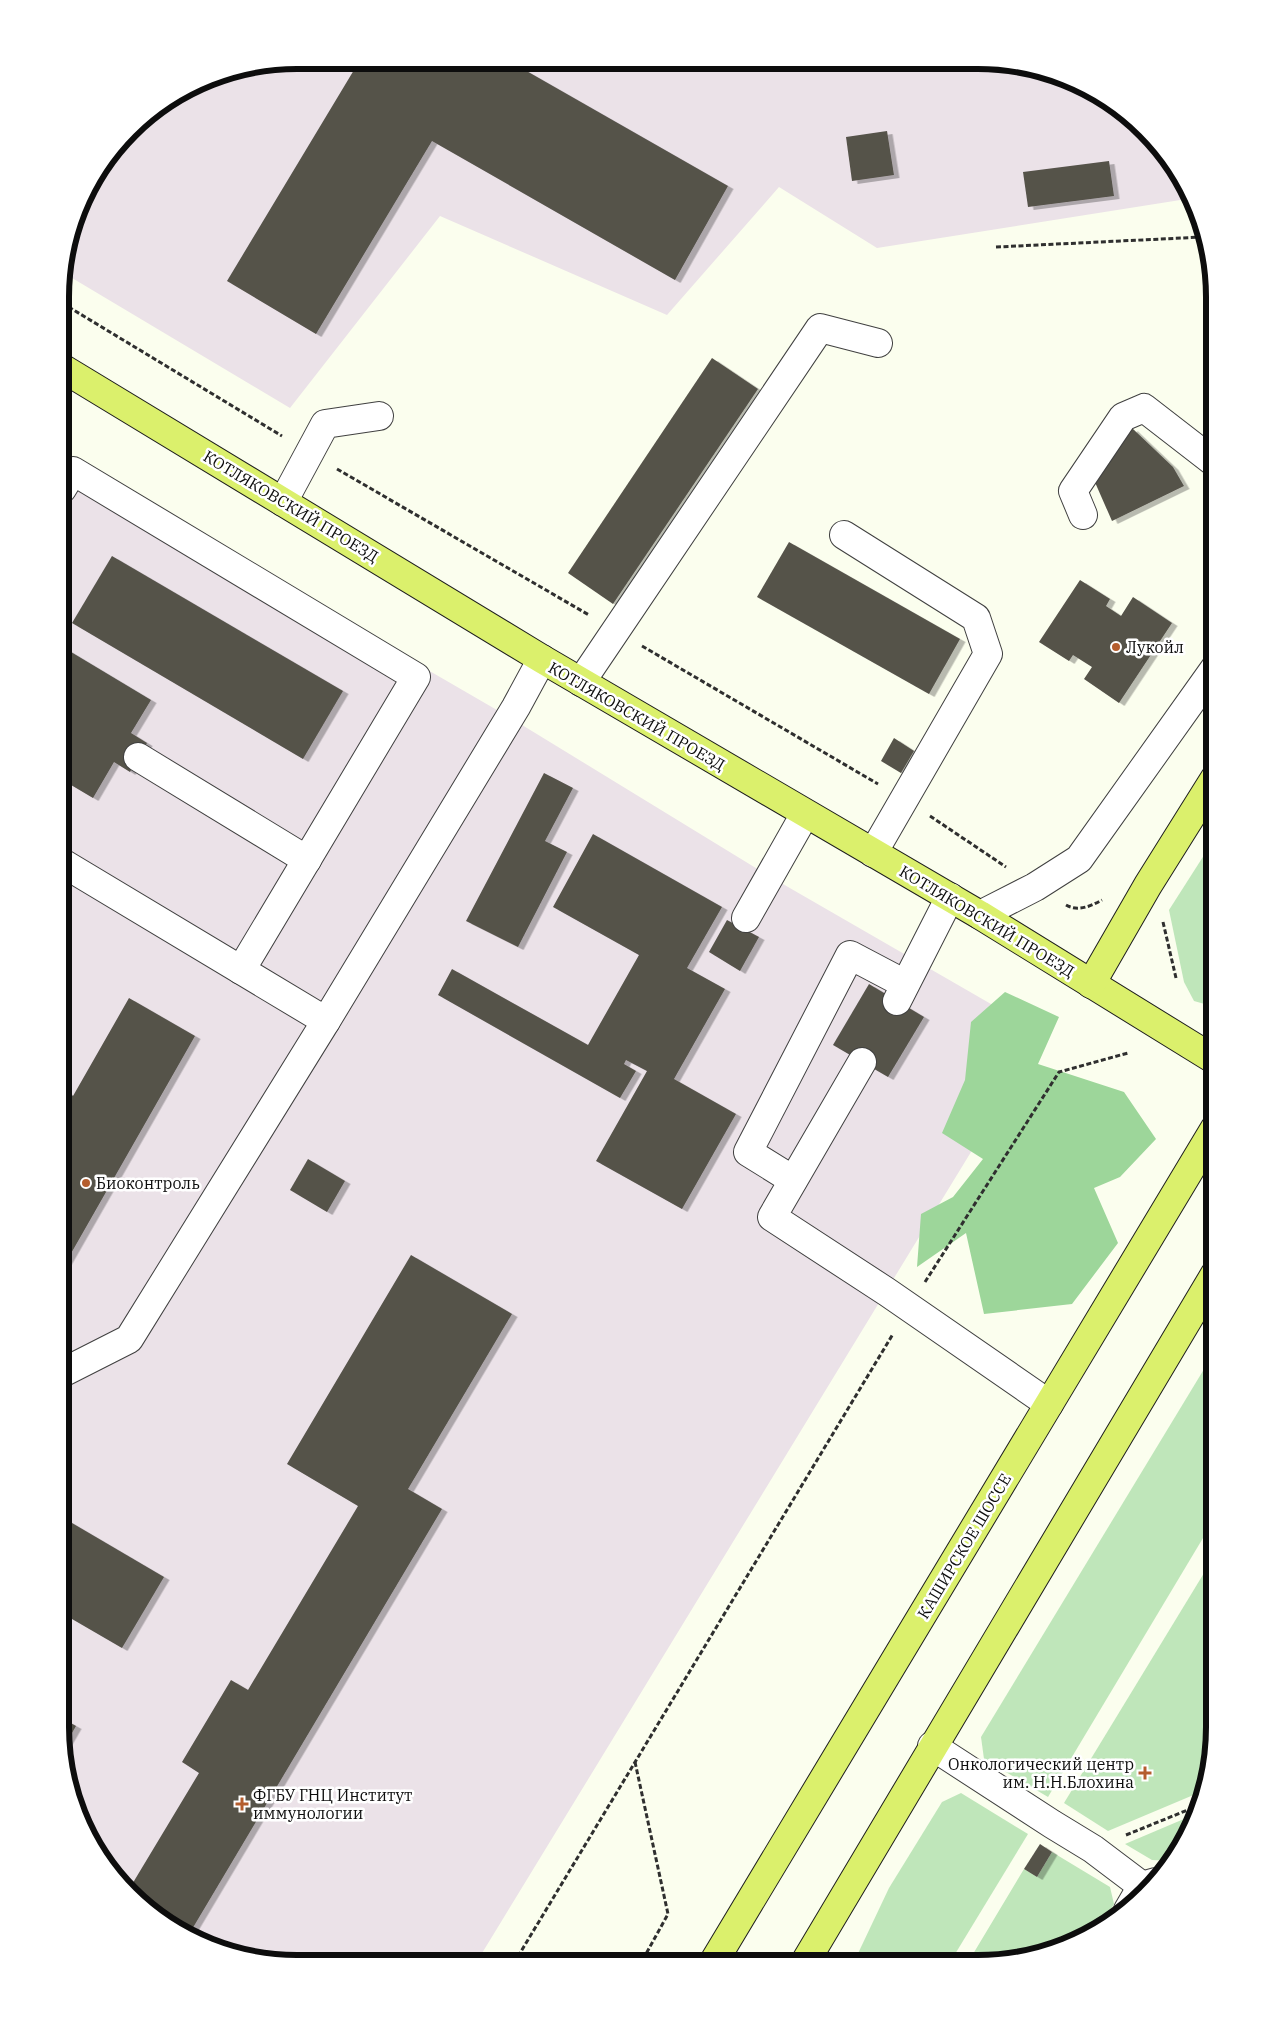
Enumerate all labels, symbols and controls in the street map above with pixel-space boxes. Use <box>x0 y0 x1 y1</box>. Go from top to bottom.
street label: КОТЛЯКОВСКИЙ ПРОЕЗД <box>200 446 382 566</box>
place label: Лукойл <box>1126 637 1184 657</box>
marker: Лукойл <box>1110 641 1122 653</box>
street label: КОТЛЯКОВСКИЙ ПРОЕЗД <box>545 657 729 775</box>
street label: КОТЛЯКОВСКИЙ ПРОЕЗД <box>896 861 1078 981</box>
place label: Биоконтроль <box>96 1173 200 1193</box>
marker: Биоконтроль <box>80 1177 92 1189</box>
street label: КАШИРСКОЕ ШОССЕ <box>913 1470 1015 1622</box>
place label: Онкологический центр им. Н.Н.Блохина <box>948 1754 1134 1792</box>
marker: Онкологический центр им. Н.Н.Блохина <box>1138 1766 1152 1780</box>
place label: ФГБУ ГНЦ Институт иммунологии <box>253 1785 412 1823</box>
marker: ФГБУ ГНЦ Институт иммунологии <box>235 1797 249 1811</box>

